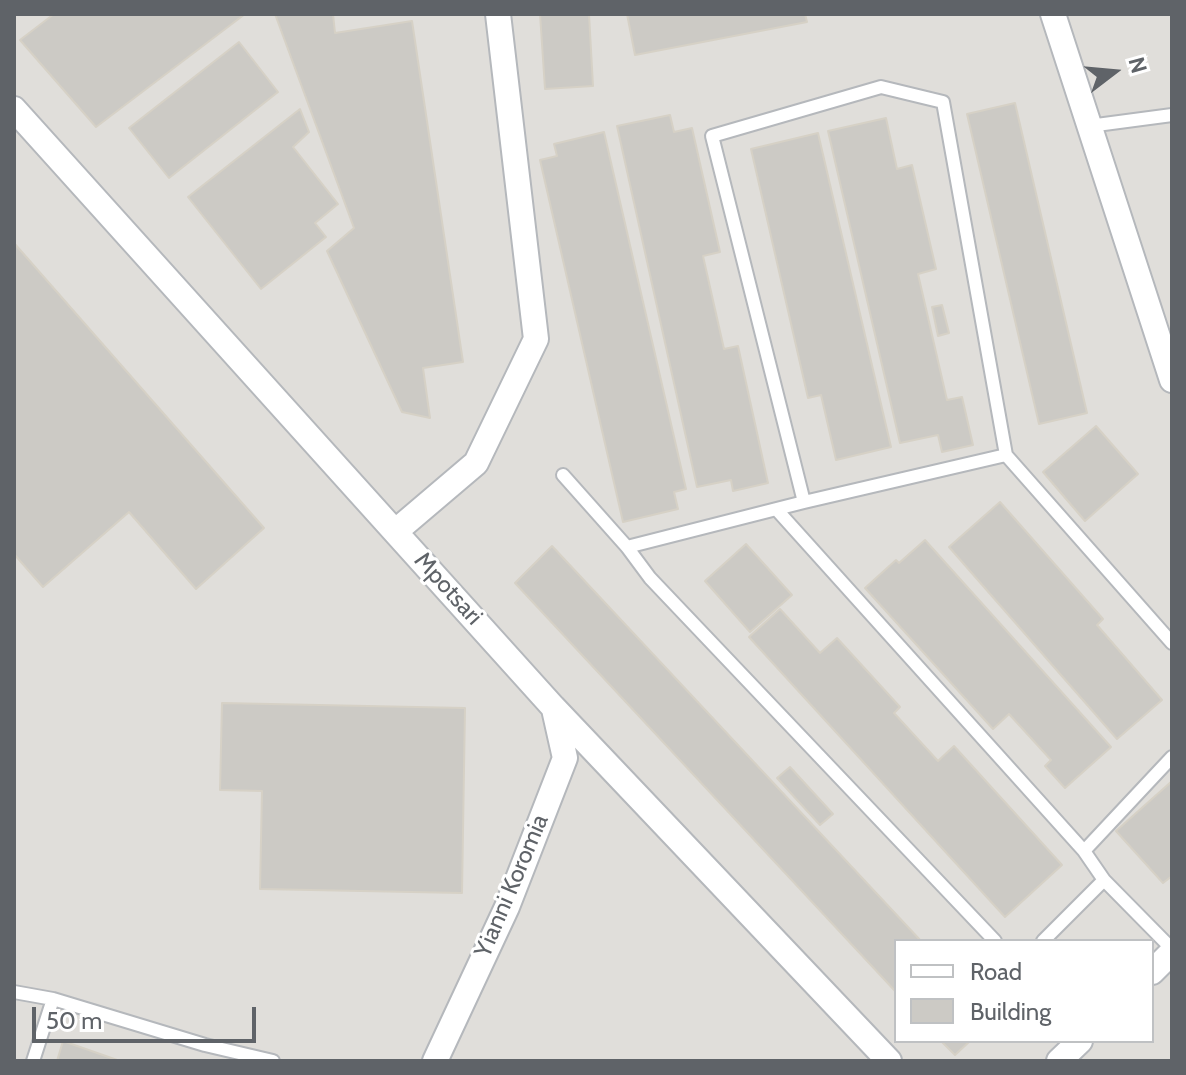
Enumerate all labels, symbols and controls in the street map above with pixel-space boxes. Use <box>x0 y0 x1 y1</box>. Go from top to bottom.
north arrow <box>1074 32 1154 112</box>
text: N <box>1122 54 1153 76</box>
street label: Mpotsari <box>408 547 488 631</box>
street label: Yianni Koromia <box>469 810 555 962</box>
legend <box>894 939 1154 1043</box>
text: Road <box>970 957 1022 986</box>
scale bar <box>36 991 260 1041</box>
text: Building <box>970 997 1051 1026</box>
text: 50 m <box>46 1006 102 1035</box>

